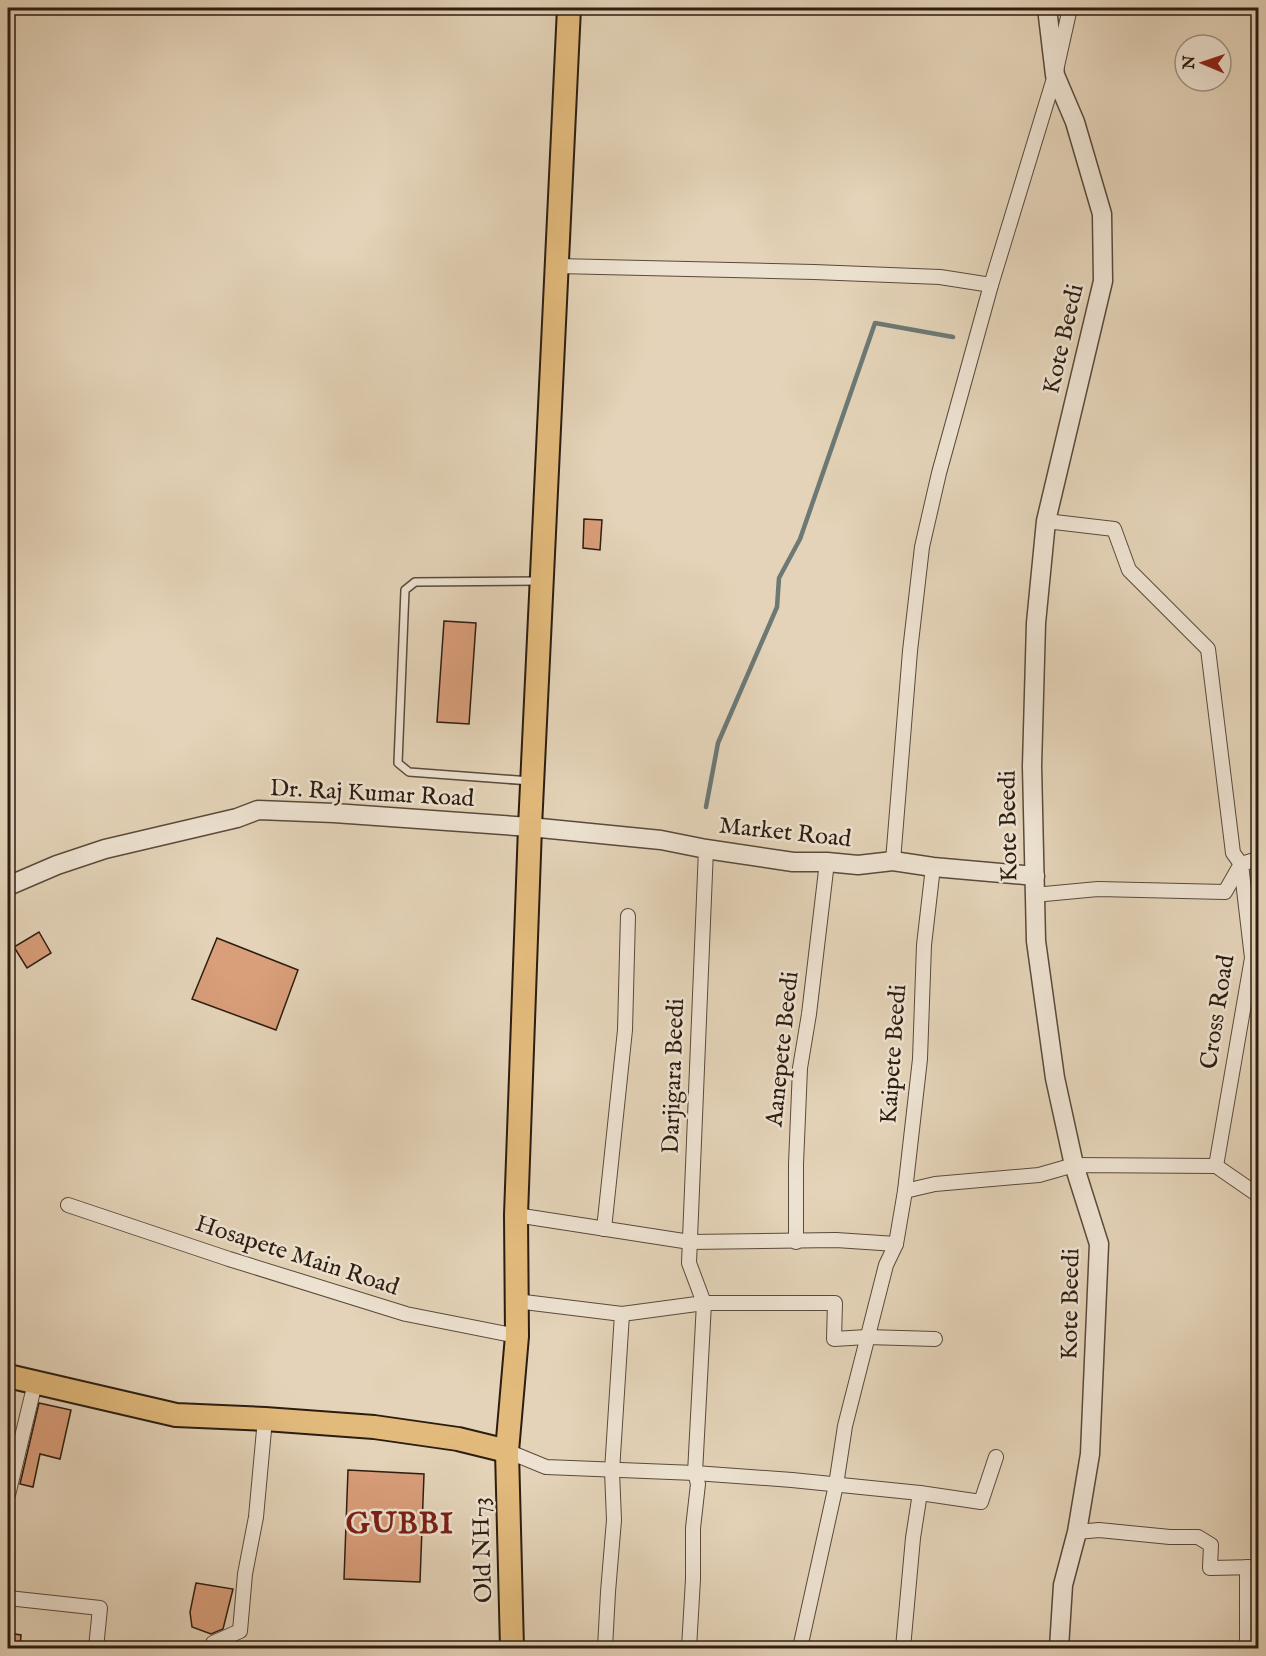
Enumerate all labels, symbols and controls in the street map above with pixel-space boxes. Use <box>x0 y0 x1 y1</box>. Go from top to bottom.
north arrow <box>1173 33 1233 93</box>
text: N <box>1180 55 1200 71</box>
street label: Kote Beedi <box>1036 281 1092 397</box>
street label: Kote Beedi <box>993 770 1025 882</box>
street label: Dr. Raj Kumar Road <box>269 773 475 815</box>
street label: Market Road <box>717 811 853 855</box>
street label: Cross Road <box>1194 952 1242 1071</box>
street label: Aanepete Beedi <box>759 970 807 1129</box>
street label: Kaipete Beedi <box>874 983 914 1125</box>
street label: Darjigara Beedi <box>656 998 692 1154</box>
street label: Hosapete Main Road <box>191 1208 403 1304</box>
street label: Kote Beedi <box>1055 1248 1087 1360</box>
street label: Old NH73 <box>466 1496 500 1604</box>
district label: GUBBI <box>346 1506 454 1544</box>

